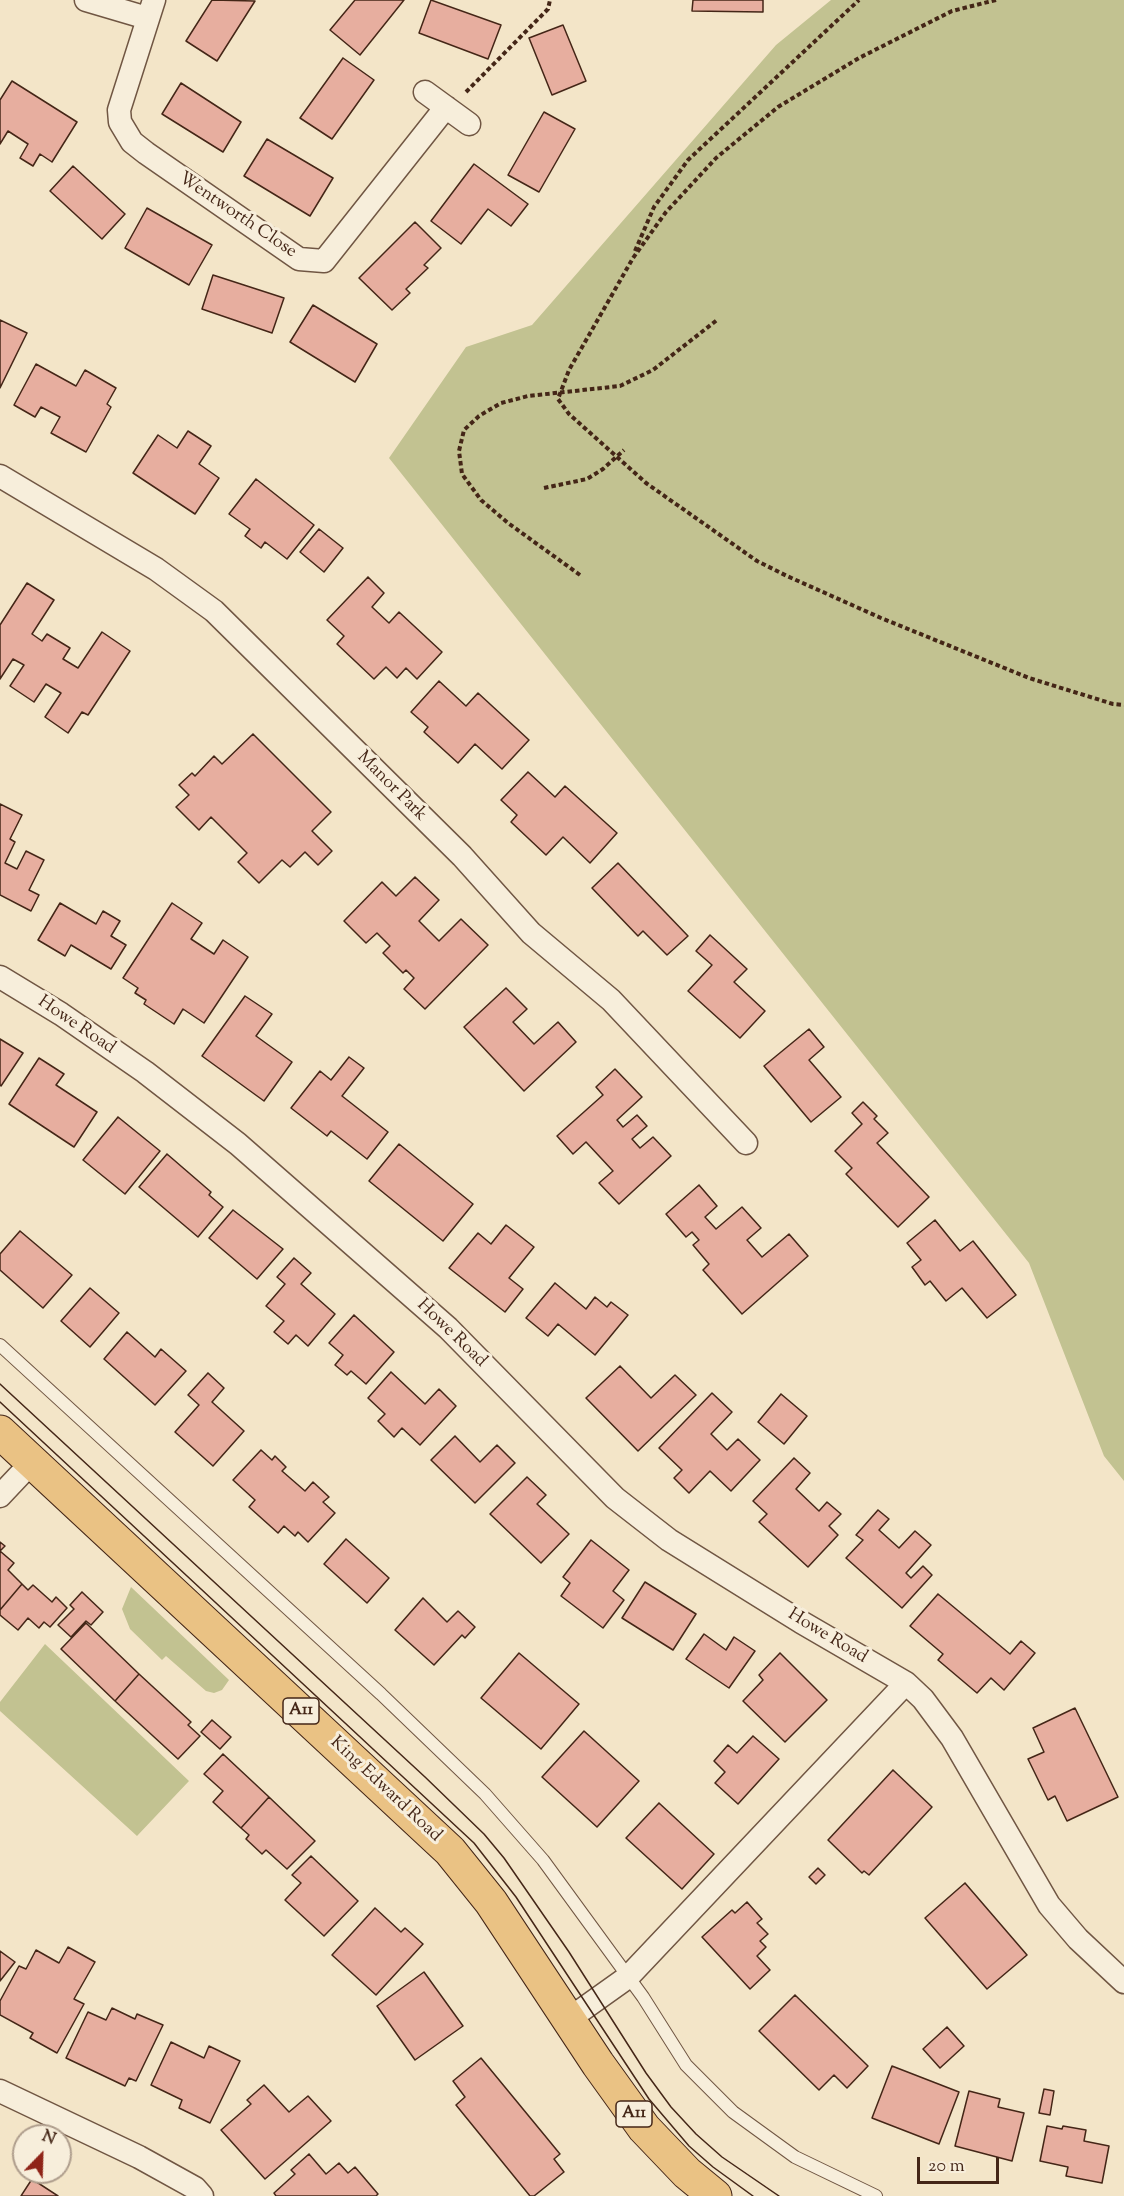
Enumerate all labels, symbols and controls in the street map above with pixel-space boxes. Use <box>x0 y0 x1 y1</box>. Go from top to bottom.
street label: Wentworth Close <box>174 168 300 264</box>
street label: Manor Park <box>351 747 431 827</box>
street label: Howe Road <box>33 992 119 1060</box>
street label: Howe Road <box>411 1295 491 1373</box>
street label: Howe Road <box>783 1605 871 1669</box>
road number: A11 <box>283 1698 319 1724</box>
street label: King Edward Road <box>325 1733 445 1847</box>
road number: A11 <box>616 2101 652 2127</box>
north arrow <box>12 2124 72 2184</box>
text: N <box>38 2126 59 2152</box>
scale bar <box>920 2145 1002 2183</box>
text: 20 m <box>928 2154 965 2180</box>

